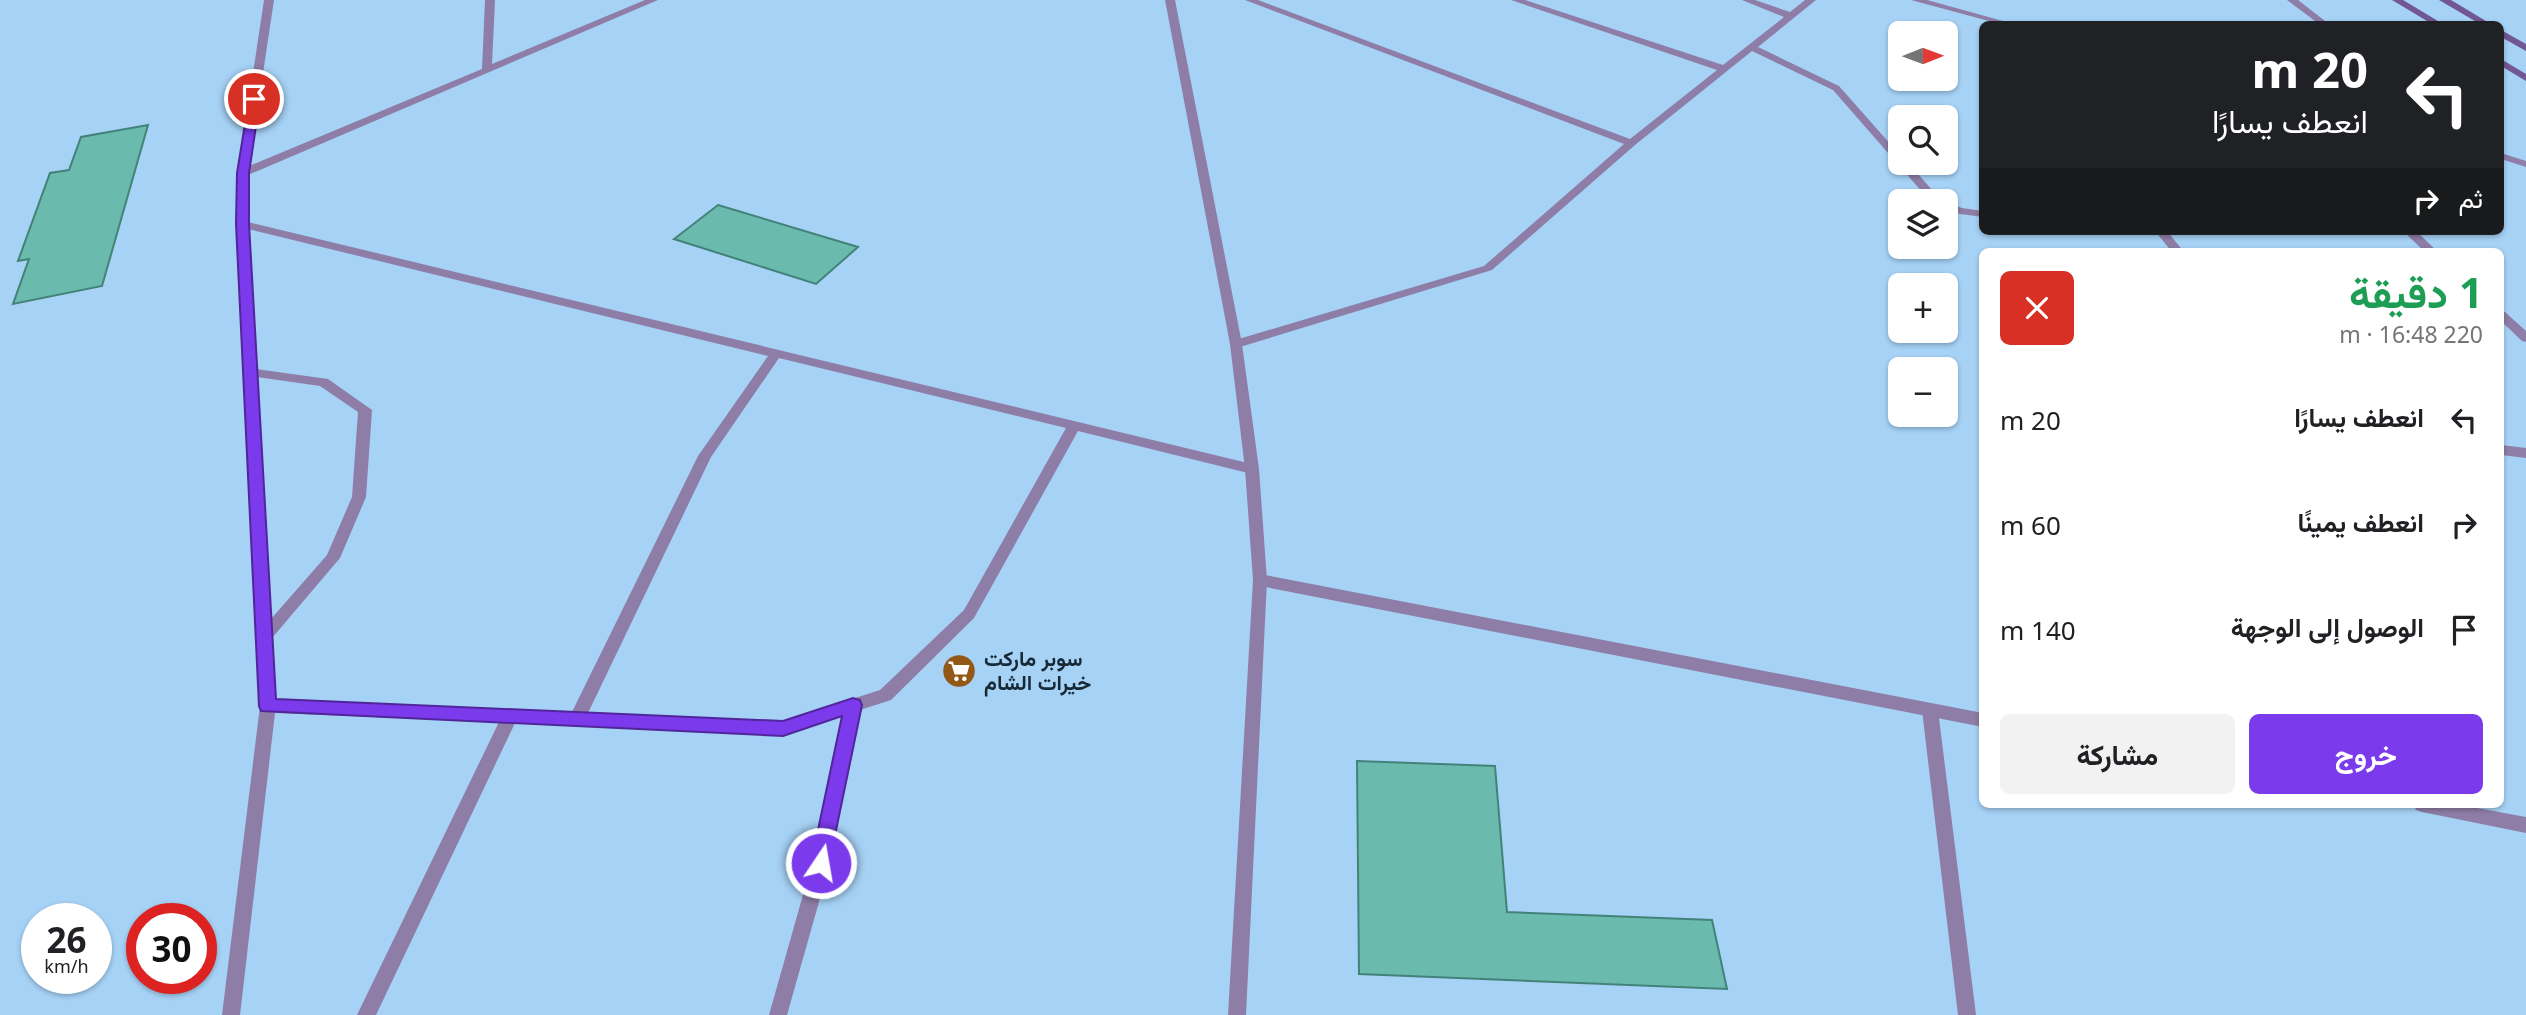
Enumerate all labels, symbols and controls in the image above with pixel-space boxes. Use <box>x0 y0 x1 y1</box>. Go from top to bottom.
north arrow <box>1888 21 1958 91</box>
map controls <box>1888 21 1958 427</box>
text: 20 m <box>2251 36 2368 102</box>
icon: left <box>2392 49 2483 140</box>
pin <box>224 69 284 129</box>
icon: arrive <box>235 80 273 118</box>
text: انعطف يسارًا <box>2212 99 2368 142</box>
button: search <box>1888 105 1958 175</box>
text: ثم <box>2459 180 2483 216</box>
icon: right <box>2407 182 2445 220</box>
button: layers <box>1888 189 1958 259</box>
text: 1 دقيقة <box>2349 263 2483 320</box>
button: close <box>2000 271 2074 345</box>
button: + <box>1888 273 1958 343</box>
text: 220 m · 16:48 <box>2339 318 2483 350</box>
button: − <box>1888 357 1958 427</box>
text: انعطف يسارًا <box>2294 399 2424 435</box>
icon: left <box>2445 401 2483 439</box>
text: 20 m <box>2000 402 2061 438</box>
text: انعطف يمينًا <box>2297 504 2424 540</box>
icon: right <box>2445 506 2483 544</box>
text: 60 m <box>2000 507 2061 543</box>
text: الوصول إلى الوجهة <box>2231 609 2424 645</box>
icon: arrive <box>2445 611 2483 649</box>
text: 140 m <box>2000 612 2076 648</box>
place label: سوبر ماركت خيرات الشام <box>984 644 1091 697</box>
supermarket icon: سوبر ماركت خيرات الشام <box>940 652 978 690</box>
button: مشاركة <box>2000 714 2235 794</box>
button: خروج <box>2249 714 2483 794</box>
position arrow <box>784 826 858 900</box>
speed limit sign: 30 <box>126 903 217 994</box>
text: 26 <box>46 916 87 963</box>
text: km/h <box>44 954 89 978</box>

